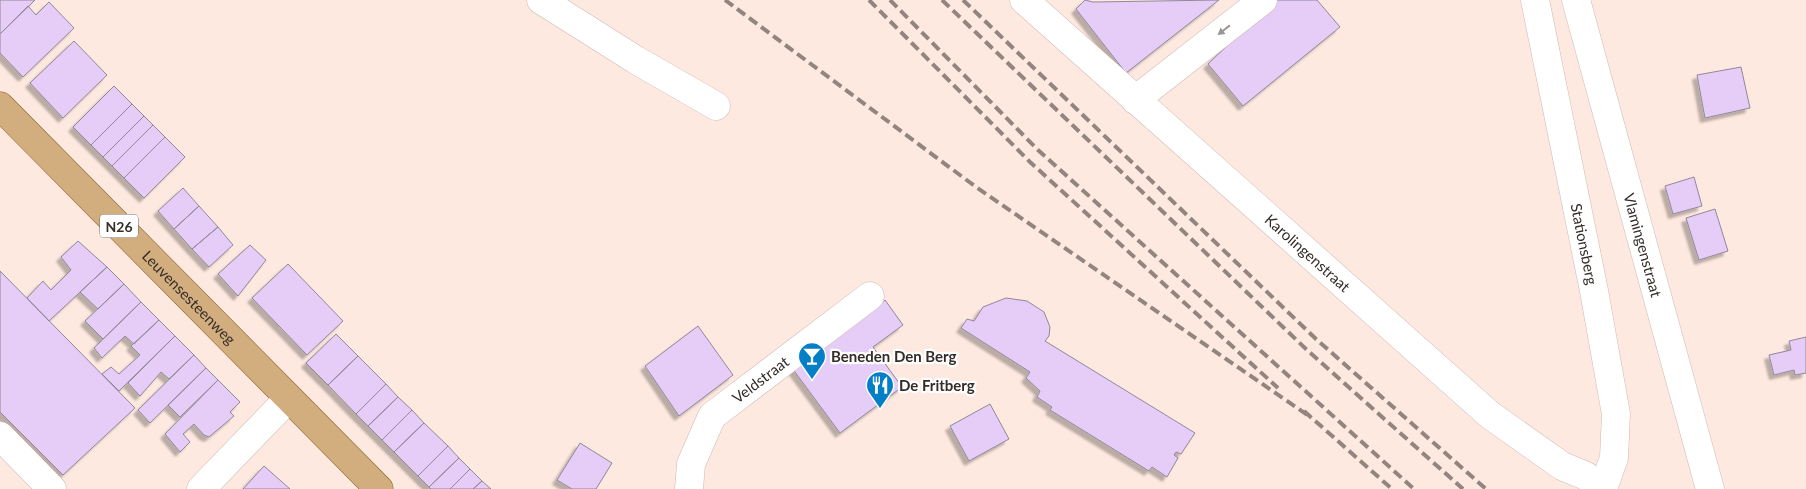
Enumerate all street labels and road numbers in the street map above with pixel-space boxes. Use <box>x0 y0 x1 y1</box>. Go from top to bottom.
street label: Vlamingenstraat <box>1620 191 1666 299</box>
street label: Stationsberg <box>1567 202 1602 287</box>
street label: Karolingenstraat <box>1261 210 1355 296</box>
road number: N26 <box>100 215 138 238</box>
street label: Leuvensesteenweg <box>139 246 240 348</box>
street label: Veldstraat <box>728 352 793 407</box>

